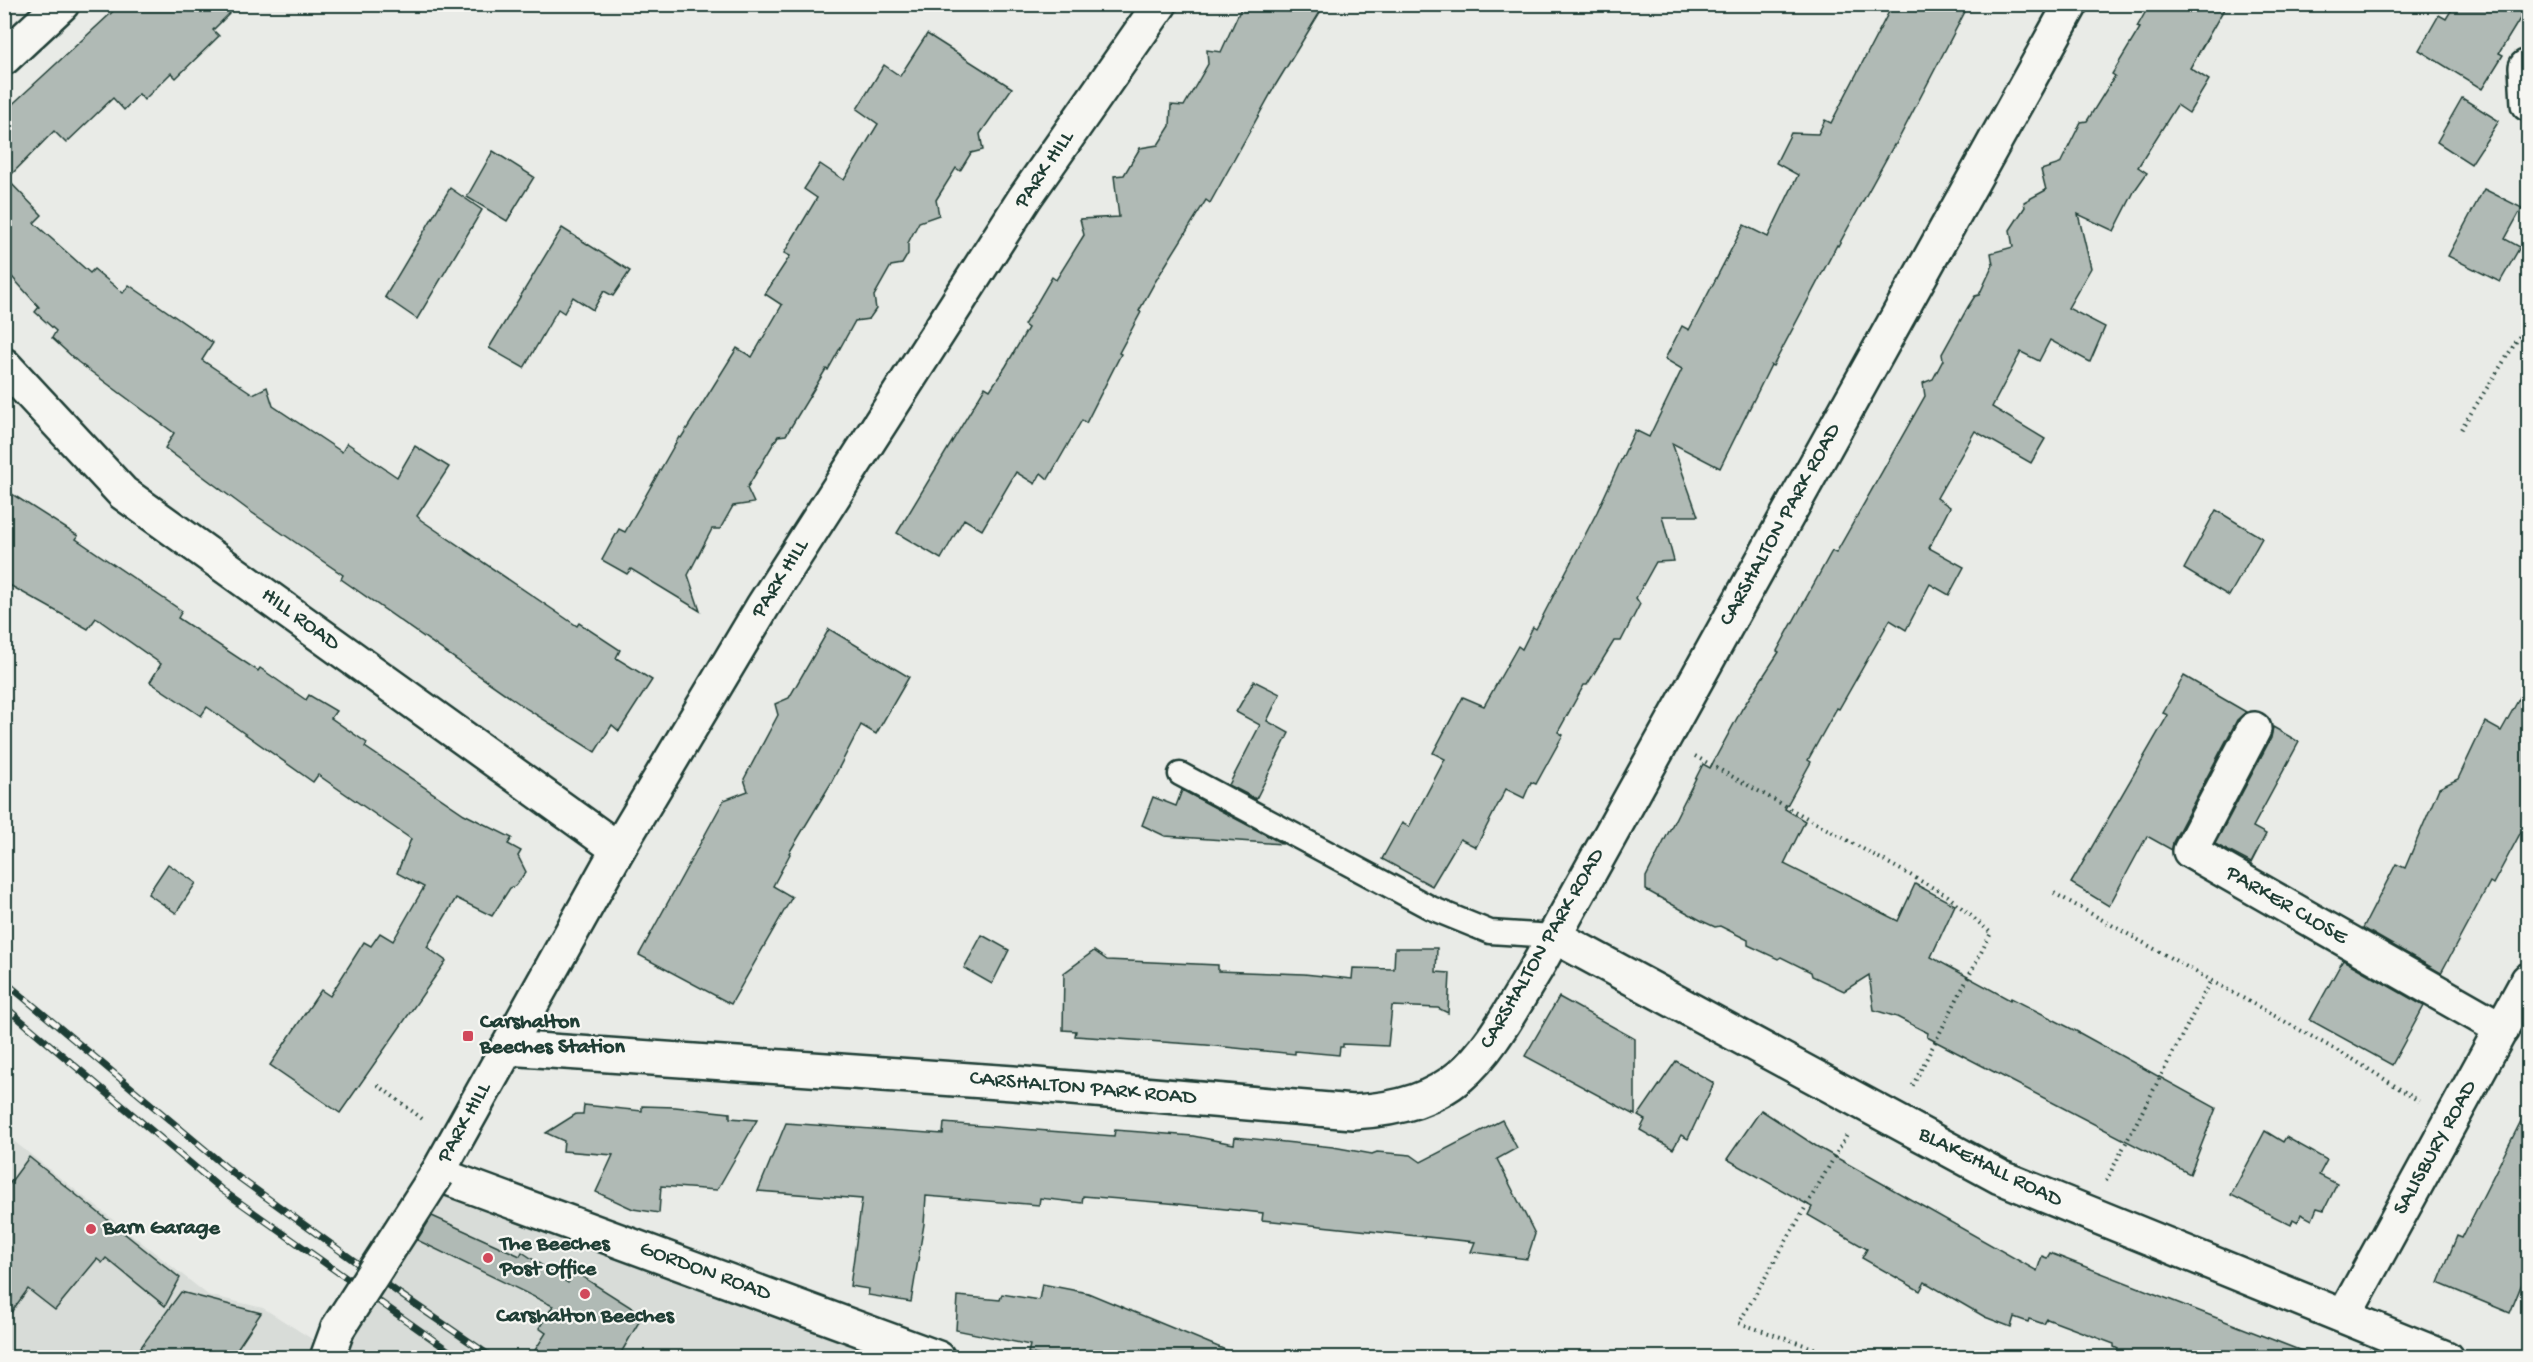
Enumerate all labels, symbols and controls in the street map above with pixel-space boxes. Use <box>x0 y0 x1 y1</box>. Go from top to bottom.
street label: PARK HILL <box>1009 126 1081 215</box>
street label: CARSHALTON PARK ROAD <box>1714 419 1848 631</box>
street label: PARK HILL <box>746 534 816 624</box>
street label: HILL ROAD <box>255 583 345 658</box>
street label: CARSHALTON PARK ROAD <box>1475 843 1611 1054</box>
street label: PARKER CLOSE <box>2220 860 2353 952</box>
place label: Carshalton Beeches Station <box>479 1010 625 1061</box>
marker: Carshalton Beeches Station <box>461 1029 475 1043</box>
street label: CARSHALTON PARK ROAD <box>969 1066 1198 1112</box>
street label: SALISBURY ROAD <box>2388 1076 2484 1220</box>
street label: PARK HILL <box>432 1077 498 1169</box>
street label: BLAKEHALL ROAD <box>1913 1121 2067 1214</box>
place label: Barn Garage <box>102 1216 221 1242</box>
marker: Barn Garage <box>84 1222 98 1236</box>
place label: The Beeches Post Office <box>498 1232 611 1283</box>
street label: GORDON ROAD <box>636 1236 775 1308</box>
marker: The Beeches Post Office <box>481 1251 495 1265</box>
marker: Carshalton Beeches <box>578 1287 592 1301</box>
place label: Carshalton Beeches <box>495 1304 676 1330</box>

